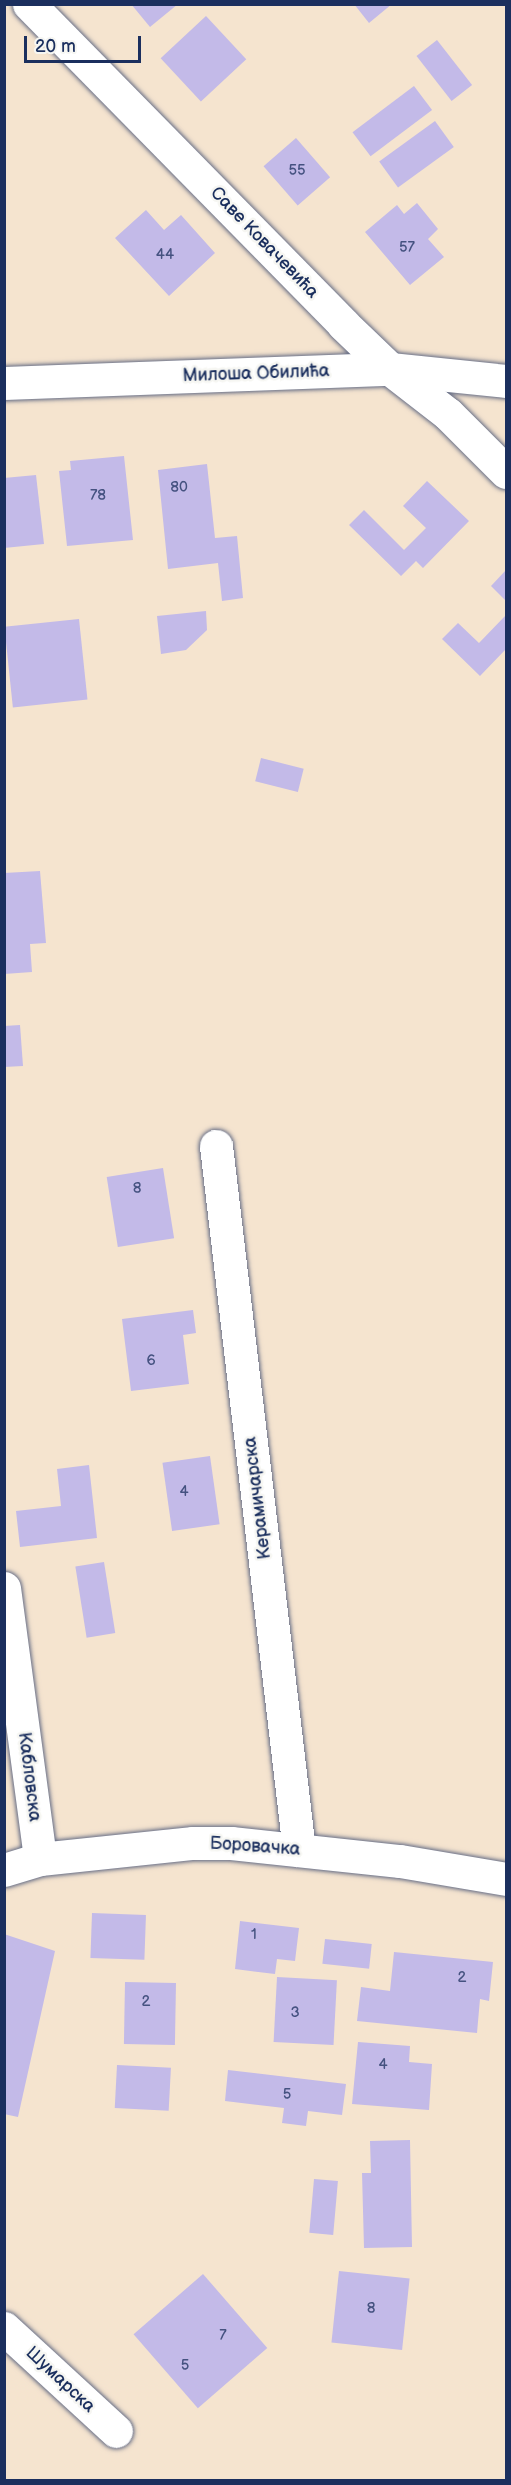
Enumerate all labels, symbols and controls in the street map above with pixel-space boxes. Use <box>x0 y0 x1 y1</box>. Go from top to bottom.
scale bar <box>27 24 144 62</box>
text: 20 m <box>35 36 76 57</box>
house number: 55 <box>288 162 306 180</box>
street label: Саве Ковачевића <box>205 183 323 303</box>
house number: 57 <box>399 239 415 257</box>
house number: 44 <box>156 246 174 264</box>
street label: Милоша Обилића <box>182 361 330 387</box>
house number: 80 <box>170 479 188 497</box>
house number: 78 <box>90 487 106 505</box>
house number: 8 <box>133 1180 141 1198</box>
house number: 6 <box>146 1352 156 1370</box>
street label: Керамичарска <box>240 1436 276 1560</box>
house number: 4 <box>179 1483 189 1501</box>
street label: Кабловска <box>13 1731 45 1823</box>
street label: Боровачка <box>209 1833 301 1861</box>
house number: 1 <box>251 1926 257 1944</box>
house number: 2 <box>458 1969 466 1987</box>
house number: 2 <box>142 1993 150 2011</box>
house number: 3 <box>290 2004 300 2022</box>
house number: 4 <box>378 2056 388 2074</box>
house number: 5 <box>283 2086 291 2104</box>
house number: 8 <box>367 2300 375 2318</box>
house number: 7 <box>219 2327 227 2345</box>
street label: Шумарска <box>21 2342 99 2418</box>
house number: 5 <box>181 2357 189 2375</box>

